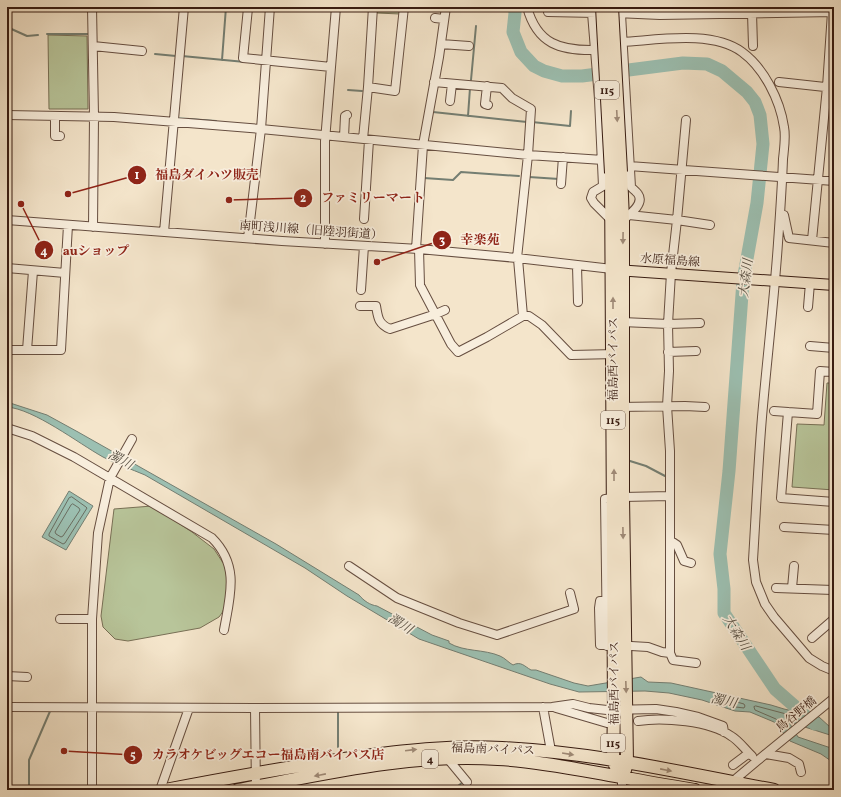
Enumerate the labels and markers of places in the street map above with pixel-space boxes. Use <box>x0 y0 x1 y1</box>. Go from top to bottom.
callout: 福島ダイハツ販売 <box>127 162 267 187</box>
callout: ファミリーマート <box>293 185 433 210</box>
callout: 幸楽苑 <box>432 227 507 252</box>
callout: auショップ <box>34 238 137 263</box>
callout: カラオケビッグエコー福島南バイパス店 <box>123 742 393 767</box>

